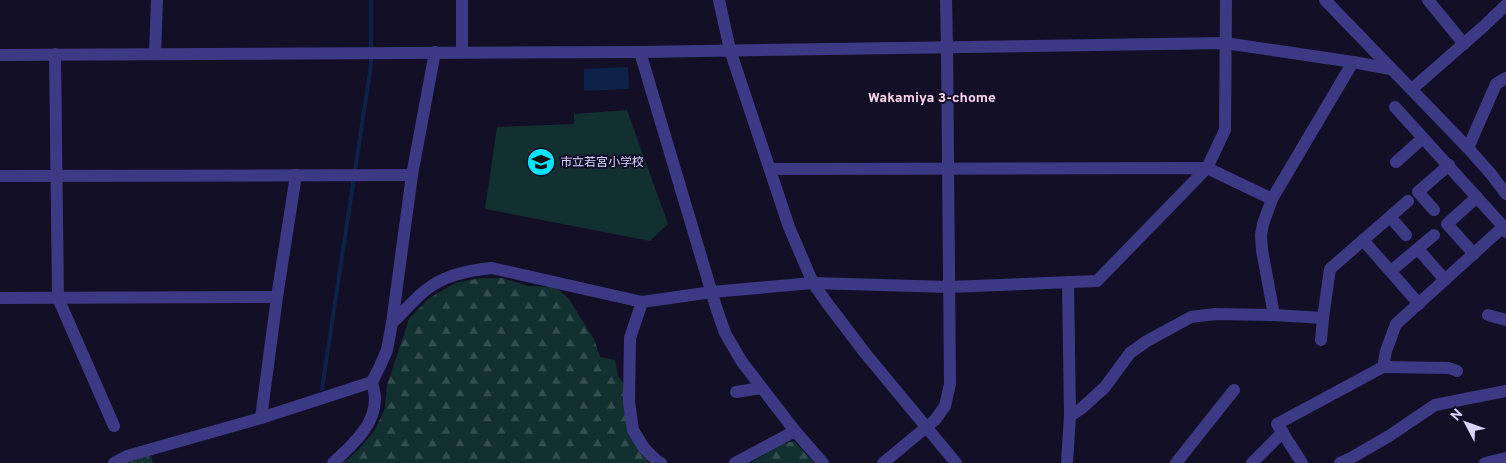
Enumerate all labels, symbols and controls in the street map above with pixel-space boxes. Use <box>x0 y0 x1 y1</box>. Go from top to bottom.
district label: Wakamiya 3-chome <box>868 90 996 107</box>
school or university icon: 市立若宮小学校 <box>526 147 556 177</box>
place label: 市立若宮小学校 <box>560 155 644 171</box>
north arrow <box>1441 398 1491 448</box>
text: N <box>1448 406 1467 425</box>

